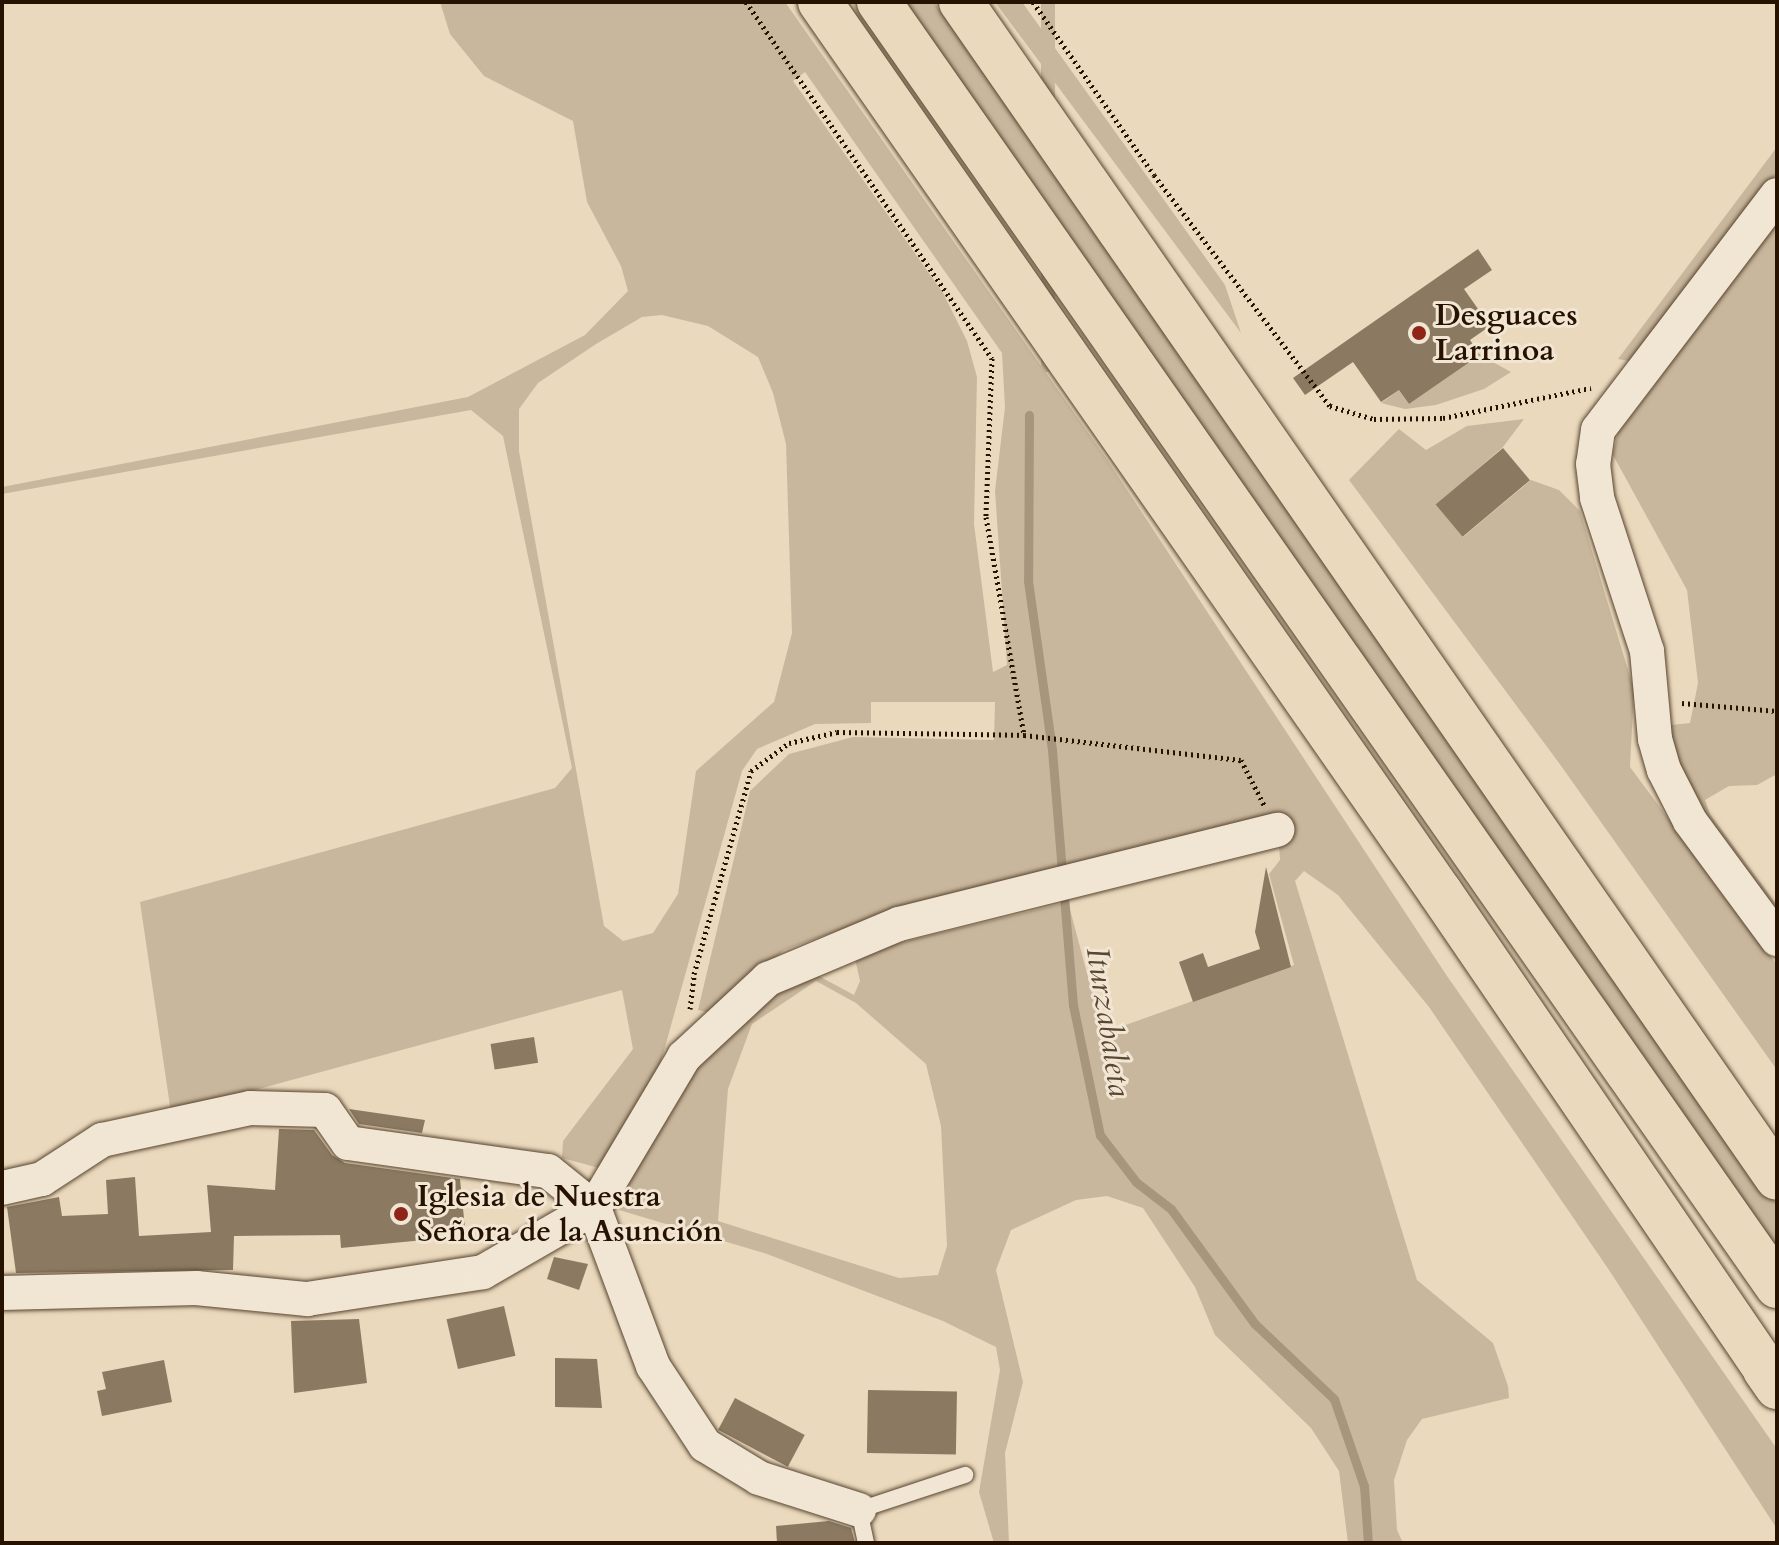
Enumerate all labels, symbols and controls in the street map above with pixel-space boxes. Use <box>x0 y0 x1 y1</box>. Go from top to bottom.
place label: Desguaces Larrinoa <box>1435 298 1577 368</box>
marker: Desguaces Larrinoa <box>1410 324 1428 342</box>
water label: Iturzabaleta <box>1077 944 1139 1100</box>
place label: Iglesia de Nuestra Señora de la Asunción <box>417 1179 722 1250</box>
marker: Iglesia de Nuestra Señora de la Asunción <box>392 1205 410 1223</box>

